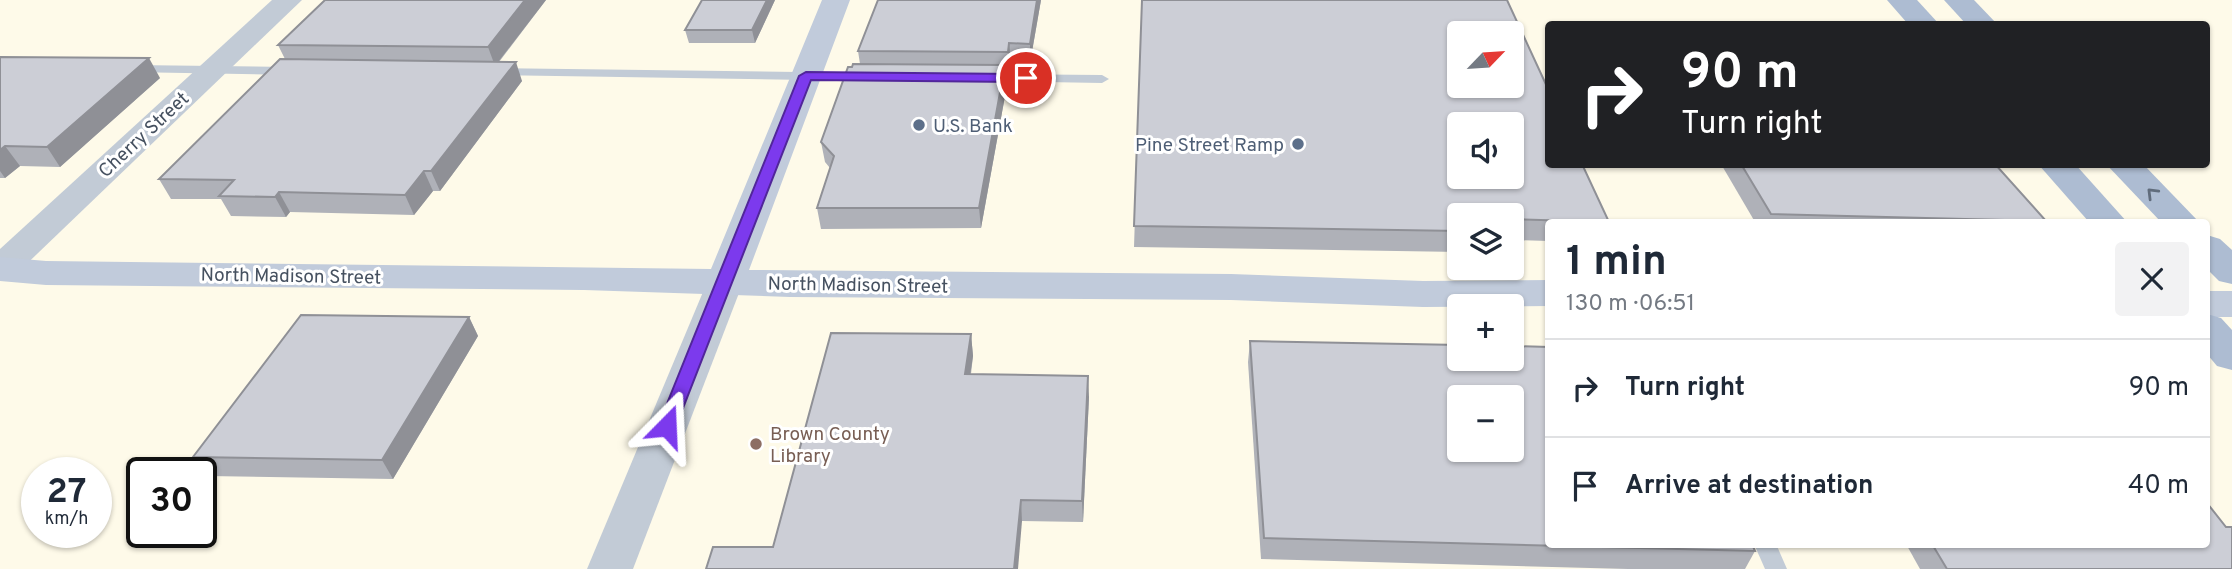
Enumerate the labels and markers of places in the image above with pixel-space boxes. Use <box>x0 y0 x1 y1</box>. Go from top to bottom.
pin <box>996 48 1056 108</box>
place label: U.S. Bank <box>933 115 1013 139</box>
marker: U.S. Bank <box>911 117 927 133</box>
place label: Pine Street Ramp <box>1135 134 1284 158</box>
marker: Pine Street Ramp <box>1290 136 1306 152</box>
place label: Brown County Library <box>770 423 890 469</box>
marker: Brown County Library <box>748 436 764 452</box>

